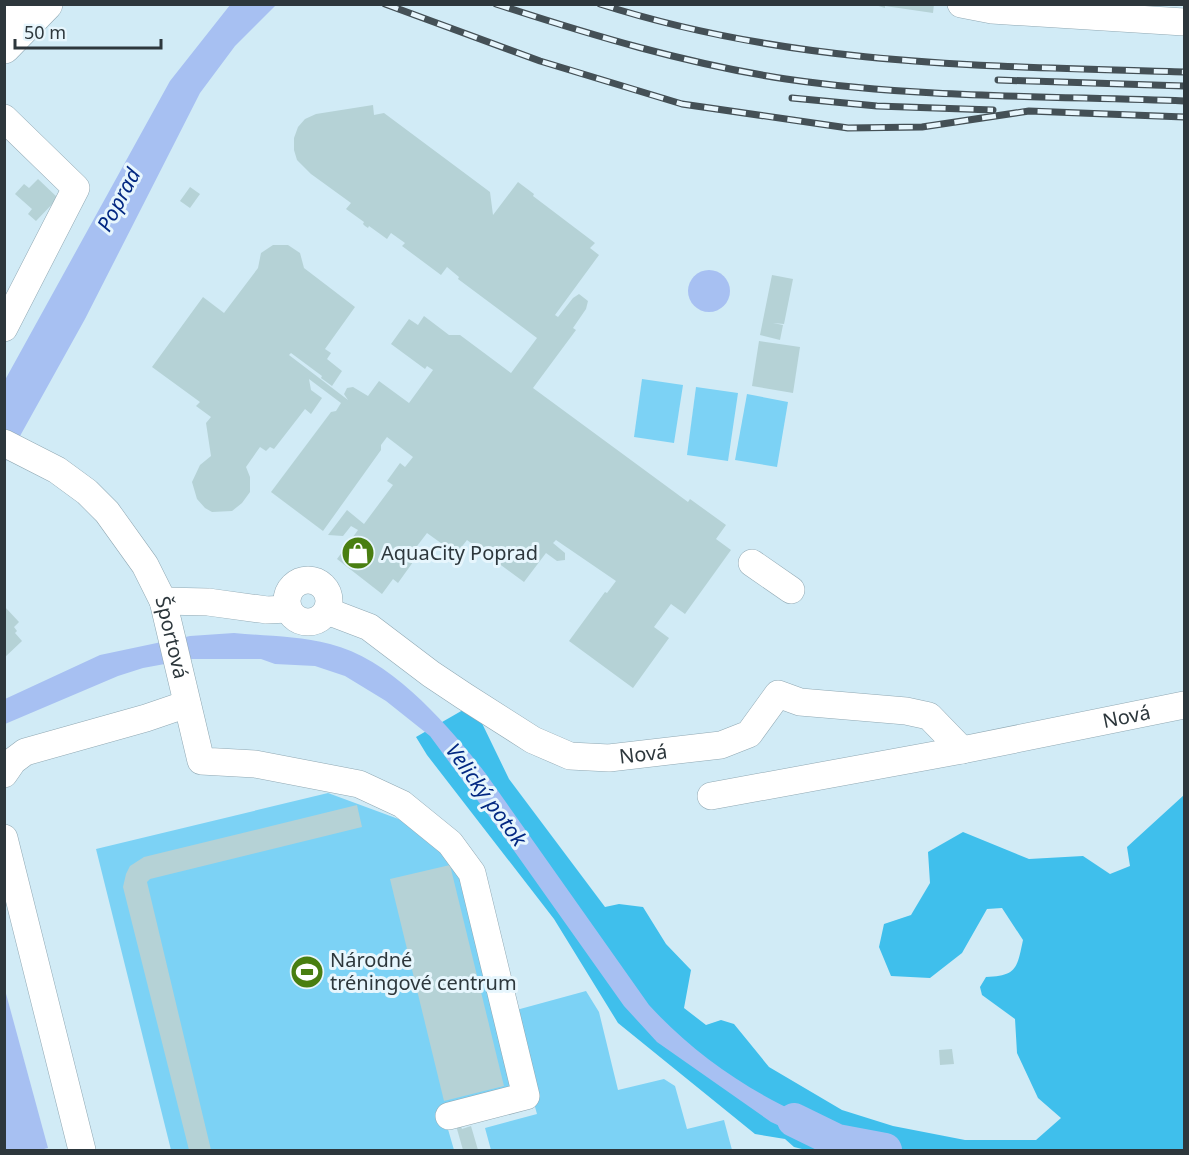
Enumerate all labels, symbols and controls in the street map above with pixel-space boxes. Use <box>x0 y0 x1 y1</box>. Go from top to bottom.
scale bar <box>15 12 160 50</box>
text: 50 m <box>24 20 66 44</box>
water label: Poprad <box>90 162 147 236</box>
shop icon: AquaCity Poprad <box>340 535 376 571</box>
place label: AquaCity Poprad <box>381 539 538 566</box>
street label: Športová <box>149 593 195 681</box>
street label: Nová <box>1100 698 1153 734</box>
water label: Velický potok <box>440 737 535 853</box>
street label: Nová <box>618 737 669 770</box>
place label: Národné tréningové centrum <box>330 946 517 996</box>
sports icon: Národné tréningové centrum <box>289 954 325 990</box>

